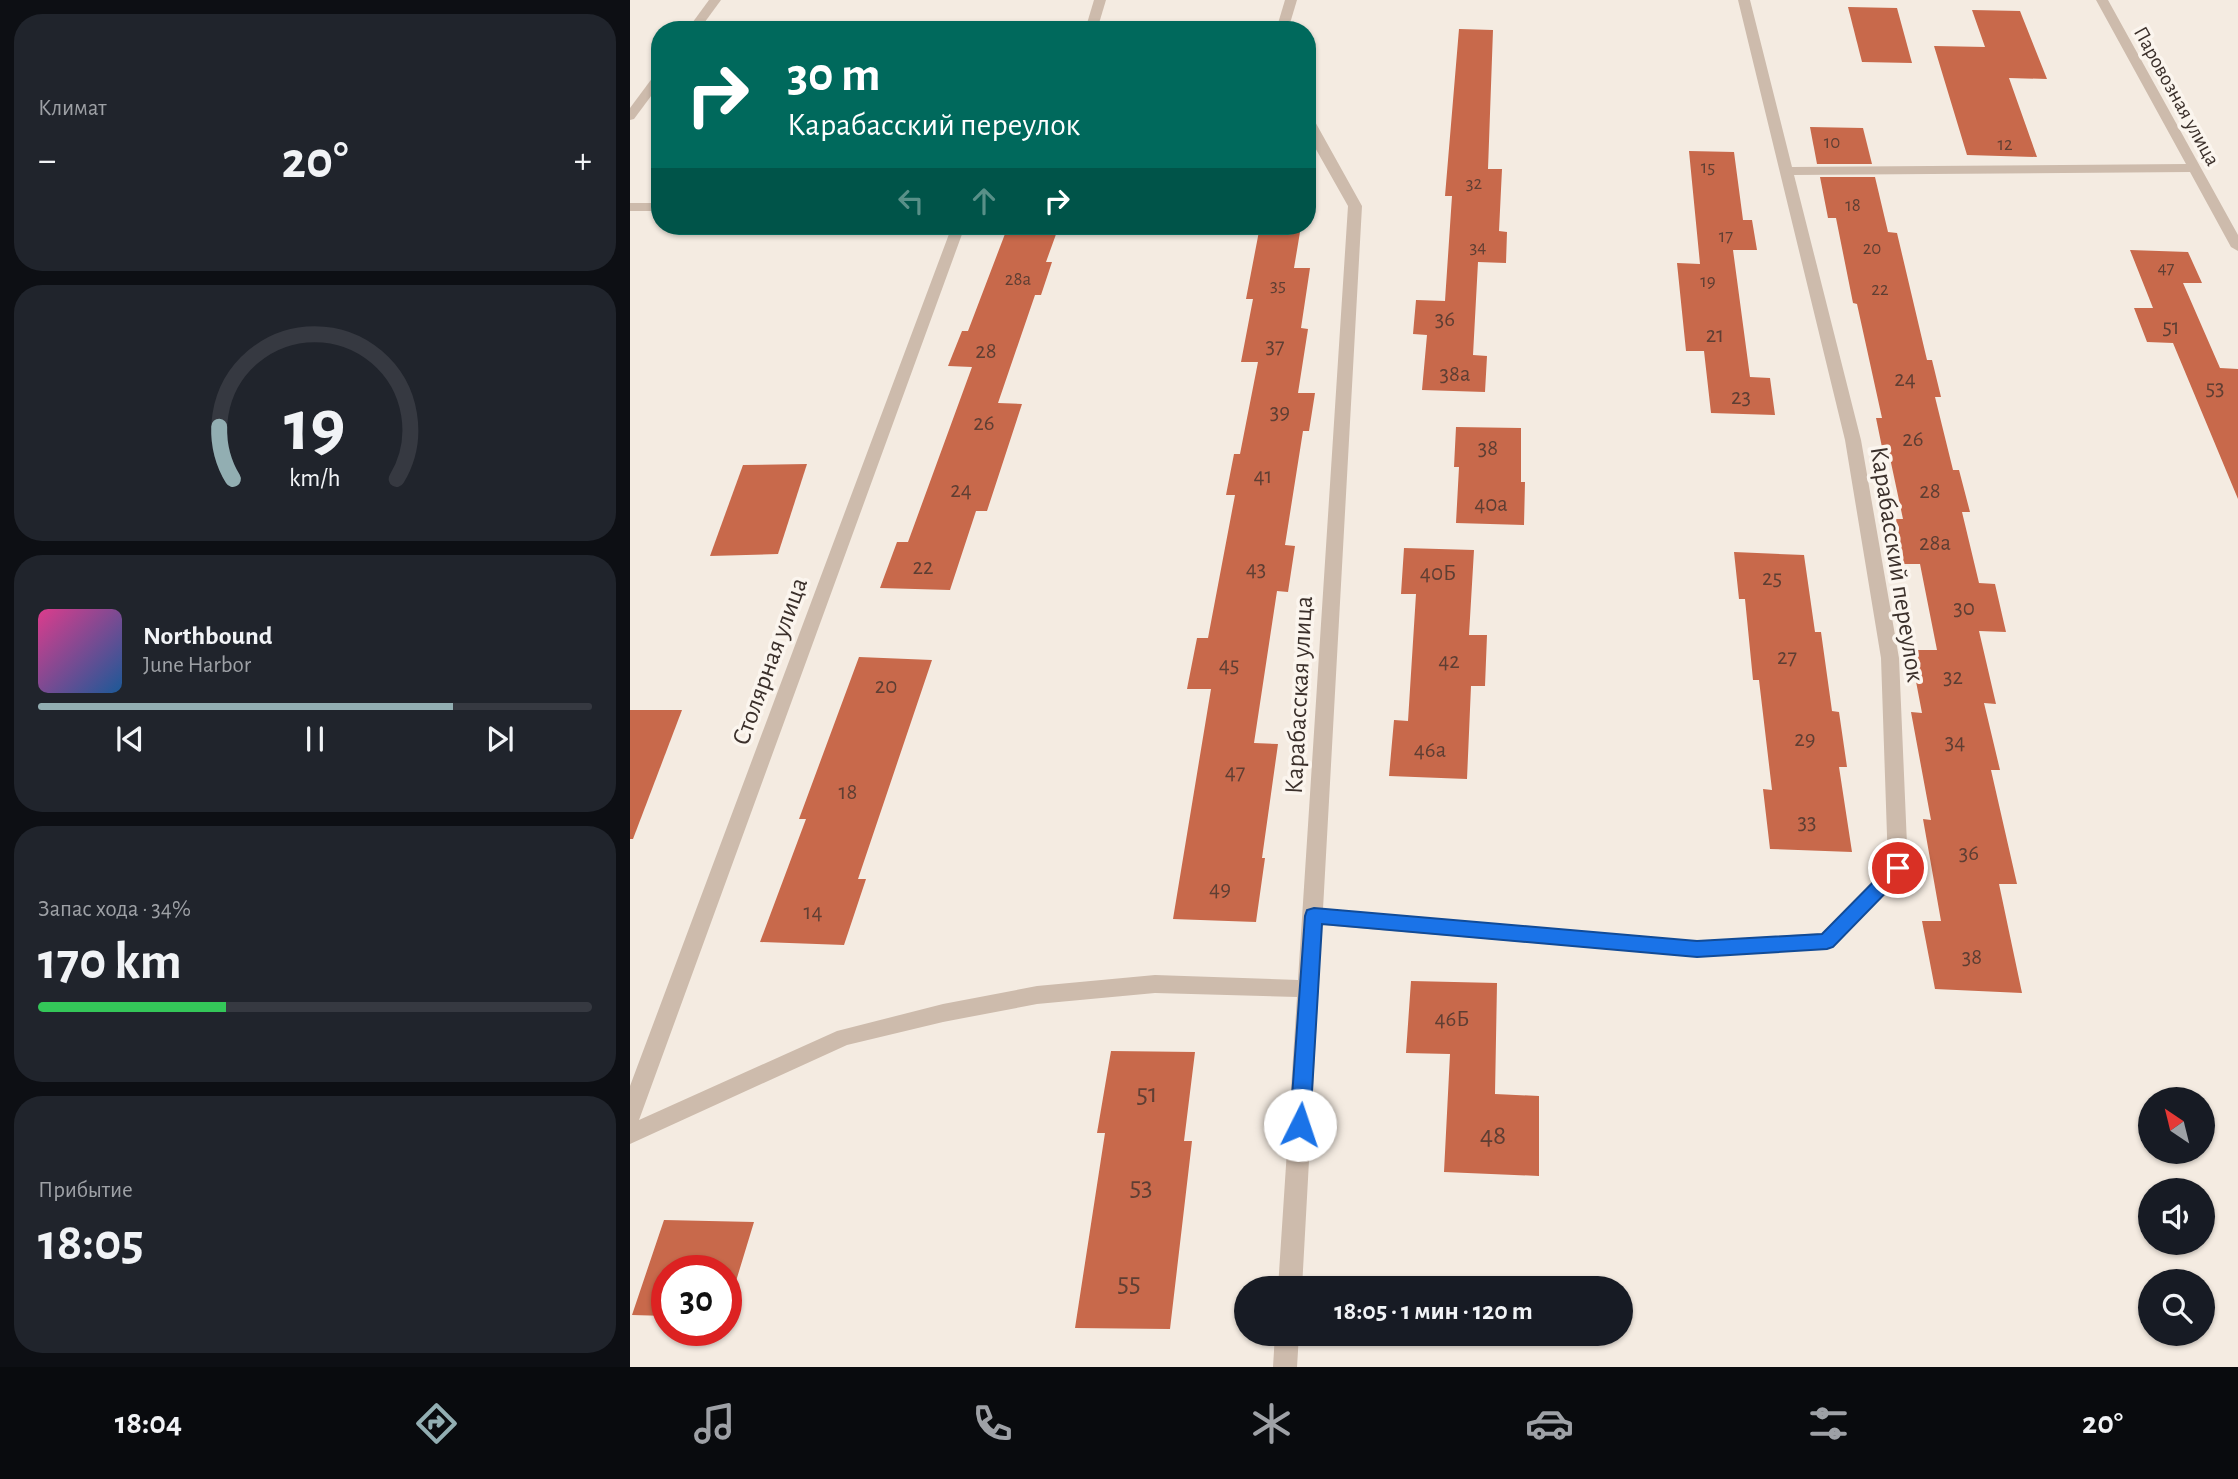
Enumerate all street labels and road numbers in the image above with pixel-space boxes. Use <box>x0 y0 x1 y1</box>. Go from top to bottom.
street label: Паровозная улица <box>2130 23 2224 170</box>
street label: Карабасский переулок <box>1866 444 1928 684</box>
street label: Столярная улица <box>728 574 812 749</box>
street label: Карабасская улица <box>1281 595 1317 795</box>

